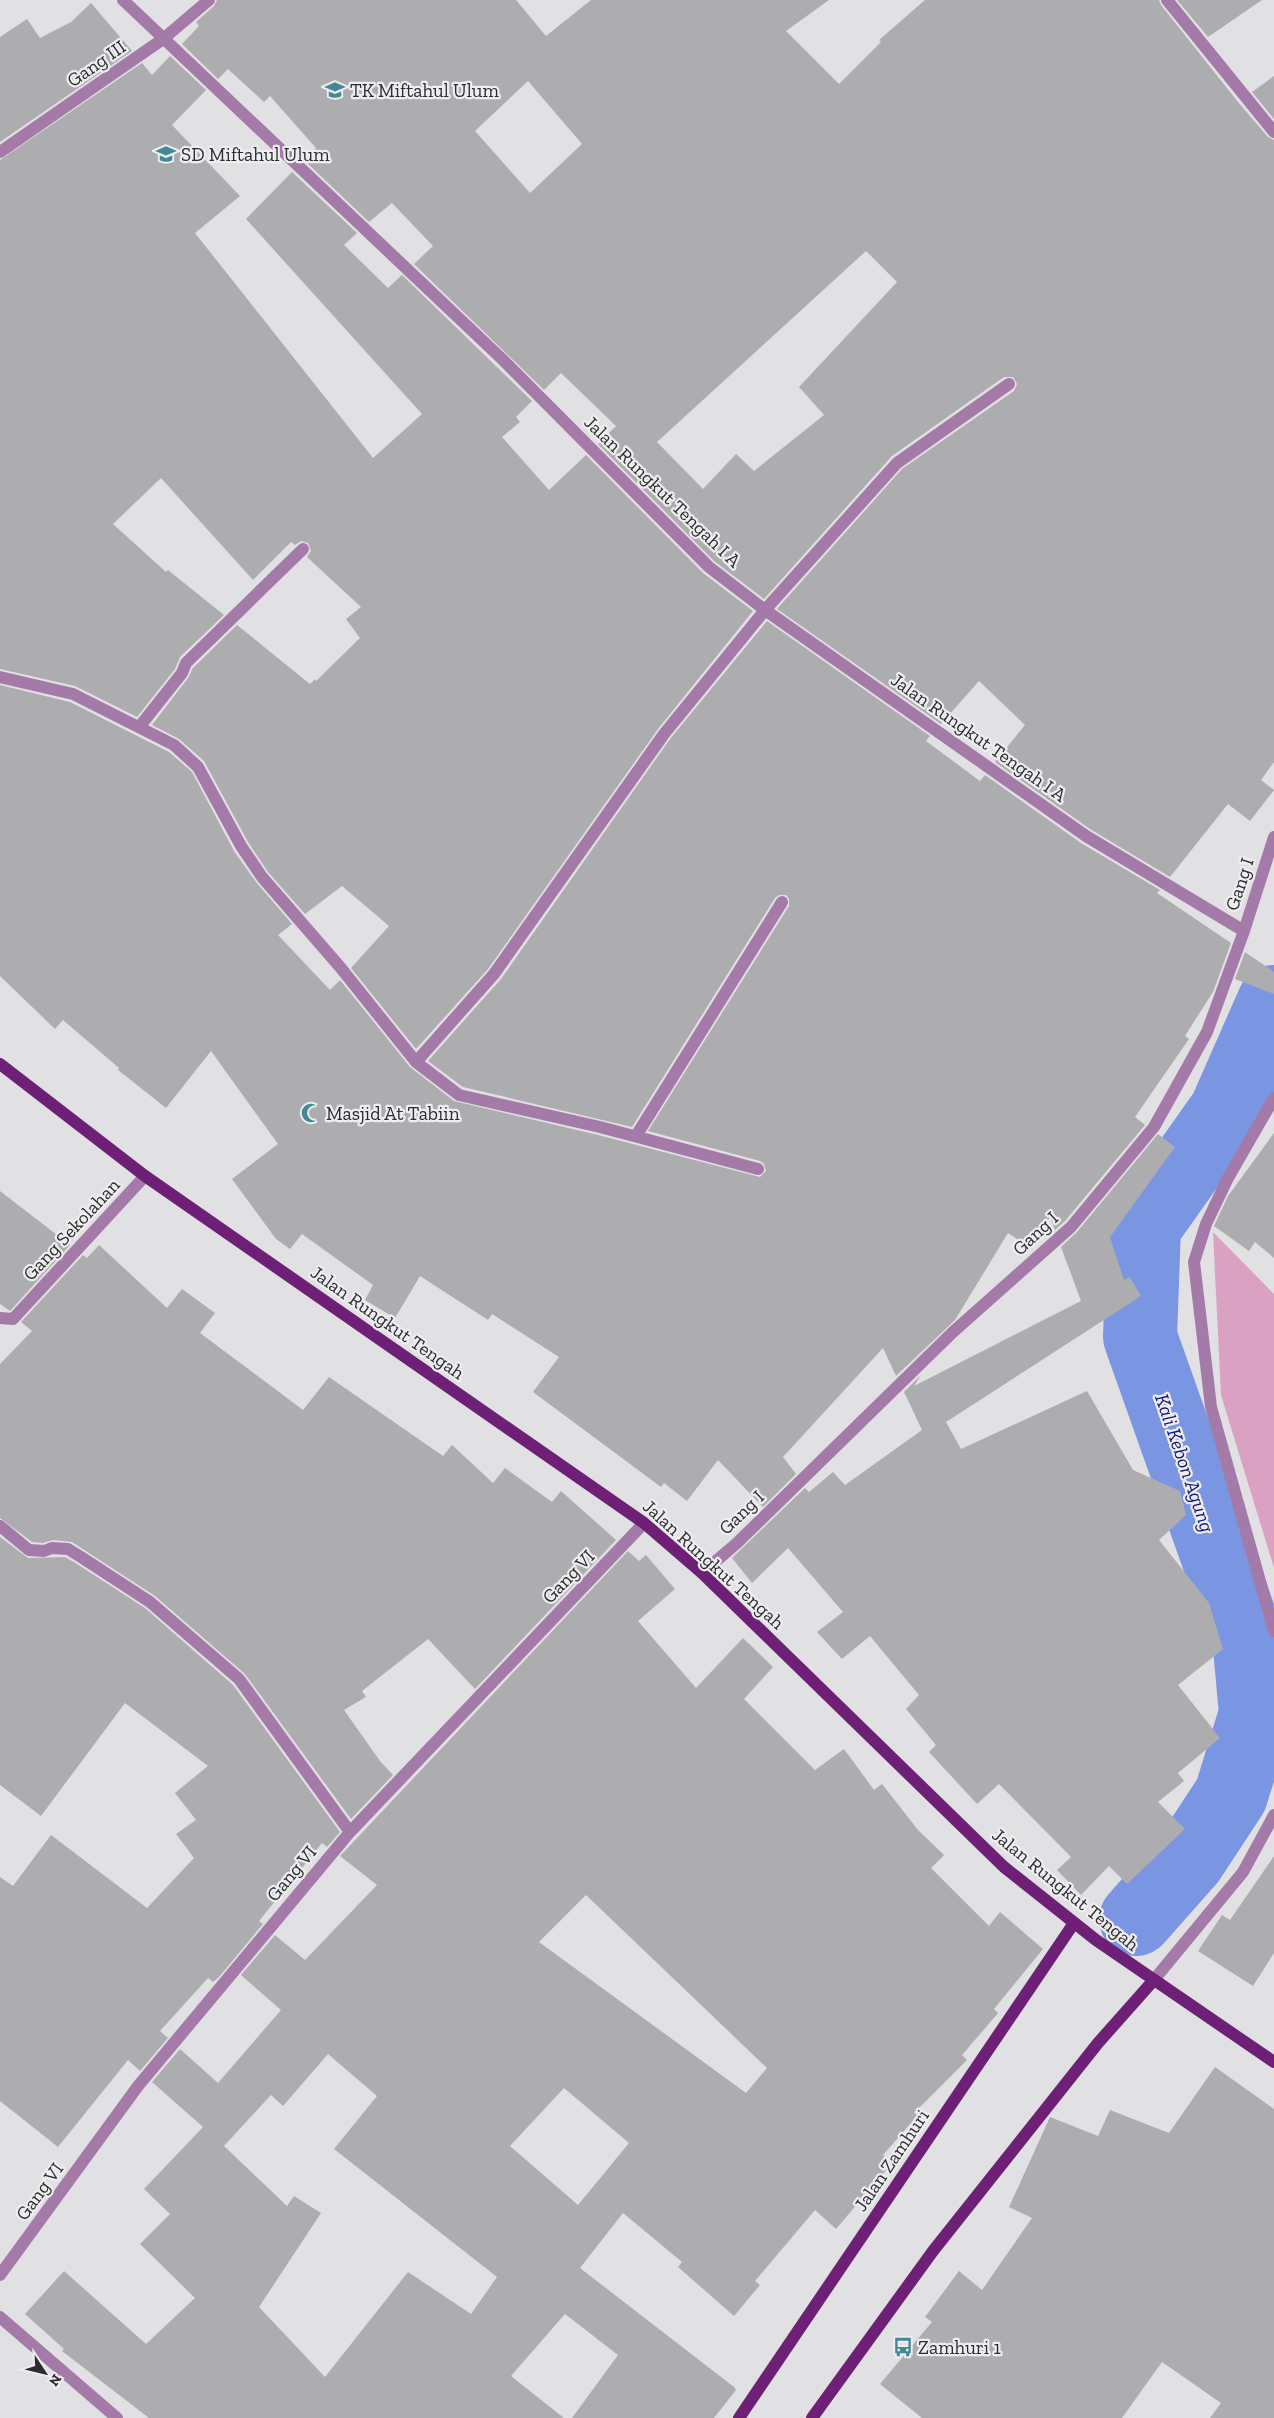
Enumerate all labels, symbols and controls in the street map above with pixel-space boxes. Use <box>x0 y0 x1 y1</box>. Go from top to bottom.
street label: Gang III <box>63 35 130 92</box>
school or university icon: TK Miftahul Ulum <box>324 79 346 101</box>
place label: TK Miftahul Ulum <box>350 79 499 102</box>
school or university icon: SD Miftahul Ulum <box>155 143 177 165</box>
place label: SD Miftahul Ulum <box>181 143 330 166</box>
street label: Jalan Rungkut Tengah I A <box>580 411 746 573</box>
street label: Jalan Rungkut Tengah I A <box>887 668 1071 807</box>
street label: Gang I <box>1220 855 1259 913</box>
mosque icon: Masjid At Tabiin <box>300 1102 322 1124</box>
place label: Masjid At Tabiin <box>326 1102 460 1125</box>
street label: Gang Sekolahan <box>18 1173 125 1285</box>
street label: Gang I <box>1008 1207 1063 1260</box>
street label: Jalan Rungkut Tengah <box>306 1261 469 1384</box>
water label: Kali Kebon Agung <box>1150 1391 1220 1536</box>
street label: Gang I <box>714 1485 769 1539</box>
street label: Jalan Rungkut Tengah <box>638 1495 789 1634</box>
street label: Gang VI <box>537 1545 599 1608</box>
street label: Jalan Rungkut Tengah <box>987 1823 1144 1956</box>
street label: Gang VI <box>261 1841 321 1906</box>
street label: Jalan Zamhuri <box>849 2105 934 2216</box>
street label: Gang VI <box>11 2158 68 2225</box>
bus stop icon: Zamhuri 1 <box>892 2336 914 2358</box>
place label: Zamhuri 1 <box>918 2336 1001 2359</box>
north arrow <box>20 2348 70 2398</box>
text: N <box>45 2371 65 2390</box>

